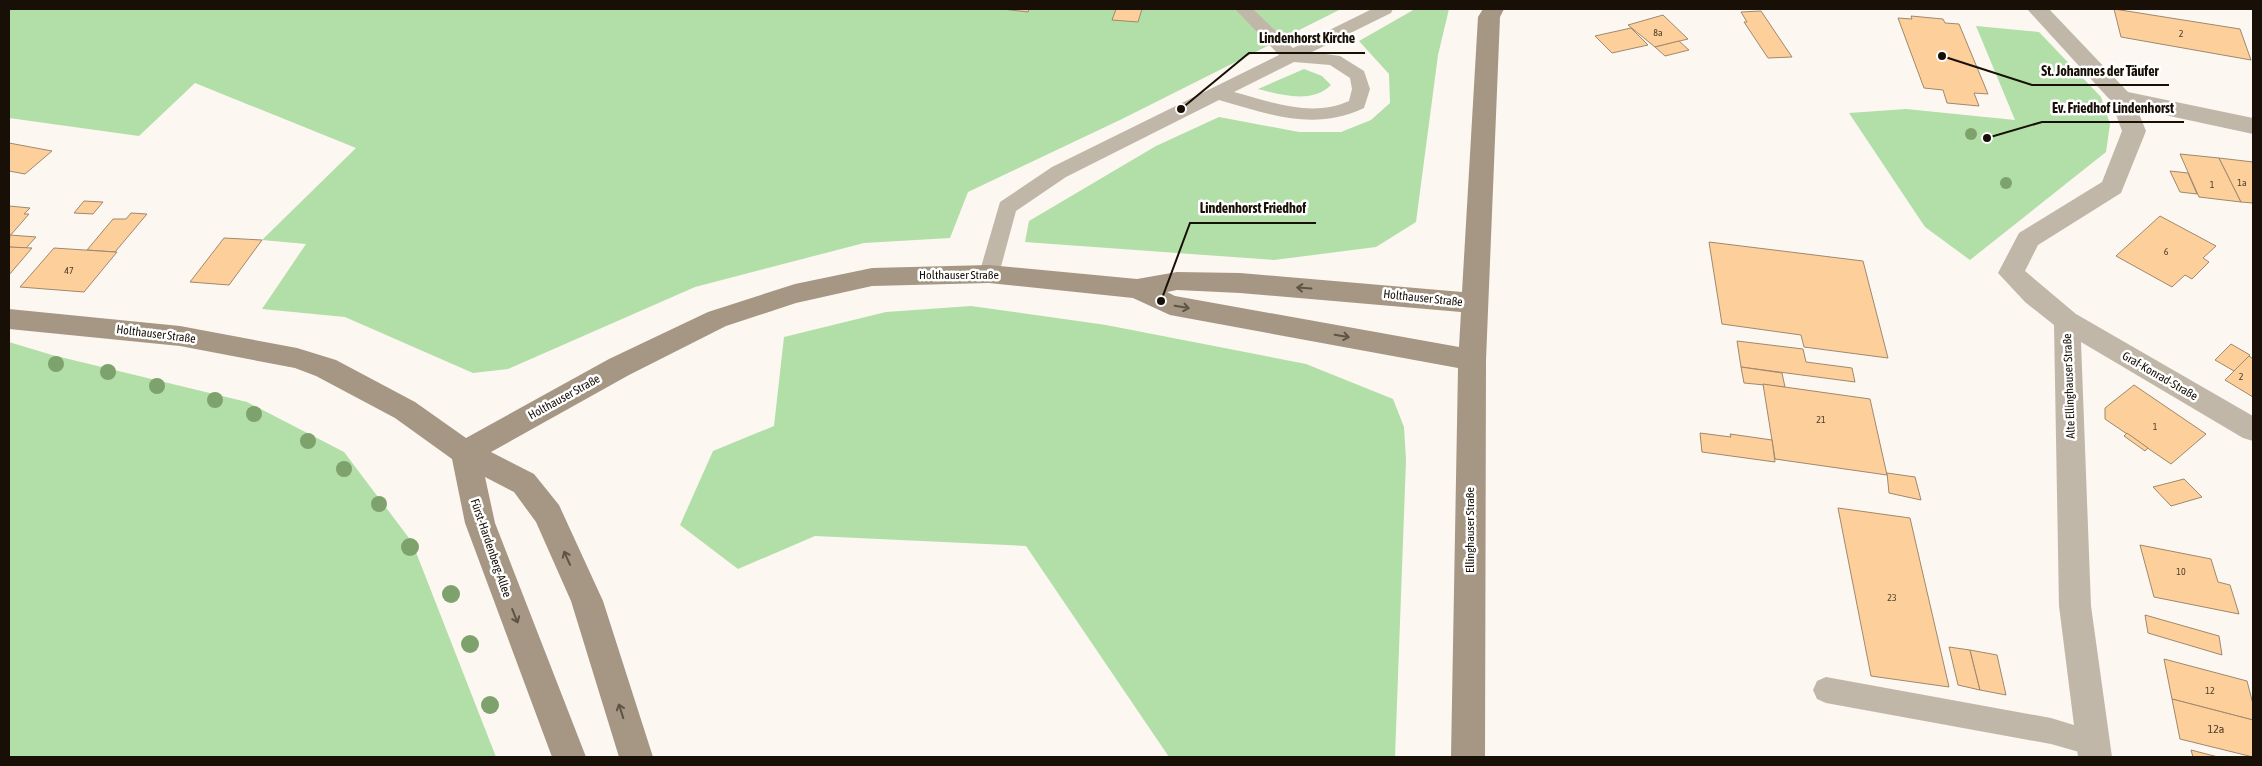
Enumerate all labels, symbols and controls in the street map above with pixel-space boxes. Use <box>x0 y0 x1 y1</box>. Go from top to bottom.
callout: Lindenhorst Kirche <box>1249 24 1365 53</box>
house number: 8a <box>1653 27 1663 38</box>
house number: 2 <box>2179 28 2184 39</box>
text: Lindenhorst Kirche <box>1259 30 1355 46</box>
callout: St. Johannes der Täufer <box>2032 56 2169 85</box>
text: St. Johannes der Täufer <box>2041 63 2160 79</box>
callout: Ev. Friedhof Lindenhorst <box>2042 93 2184 122</box>
text: Ev. Friedhof Lindenhorst <box>2052 100 2174 116</box>
house number: 1a <box>2237 177 2247 188</box>
house number: 1 <box>2210 179 2215 190</box>
callout: Lindenhorst Friedhof <box>1190 194 1316 223</box>
text: Lindenhorst Friedhof <box>1200 200 1306 216</box>
house number: 6 <box>2164 246 2169 257</box>
house number: 47 <box>64 265 74 276</box>
street label: Holthauser Straße <box>919 268 999 282</box>
one-way arrow <box>1296 283 1312 292</box>
street label: Holthauser Straße <box>1383 287 1463 309</box>
one-way arrow <box>1173 303 1189 313</box>
street label: Holthauser Straße <box>116 322 196 346</box>
one-way arrow <box>1334 331 1350 341</box>
street label: Alte Ellinghauser Straße <box>2060 333 2078 439</box>
street label: Graf-Konrad-Straße <box>2120 349 2200 403</box>
house number: 2 <box>2239 371 2244 382</box>
street label: Holthauser Straße <box>526 372 602 422</box>
house number: 21 <box>1816 414 1826 425</box>
house number: 1 <box>2153 421 2158 432</box>
street label: Ellinghauser Straße <box>1463 487 1477 573</box>
street label: Fürst-Hardenberg-Allee <box>468 497 514 599</box>
one-way arrow <box>562 551 572 566</box>
house number: 10 <box>2176 566 2186 577</box>
house number: 23 <box>1887 592 1897 603</box>
one-way arrow <box>510 608 520 623</box>
house number: 12 <box>2205 685 2215 696</box>
one-way arrow <box>616 703 626 719</box>
house number: 12a <box>2208 722 2224 736</box>

